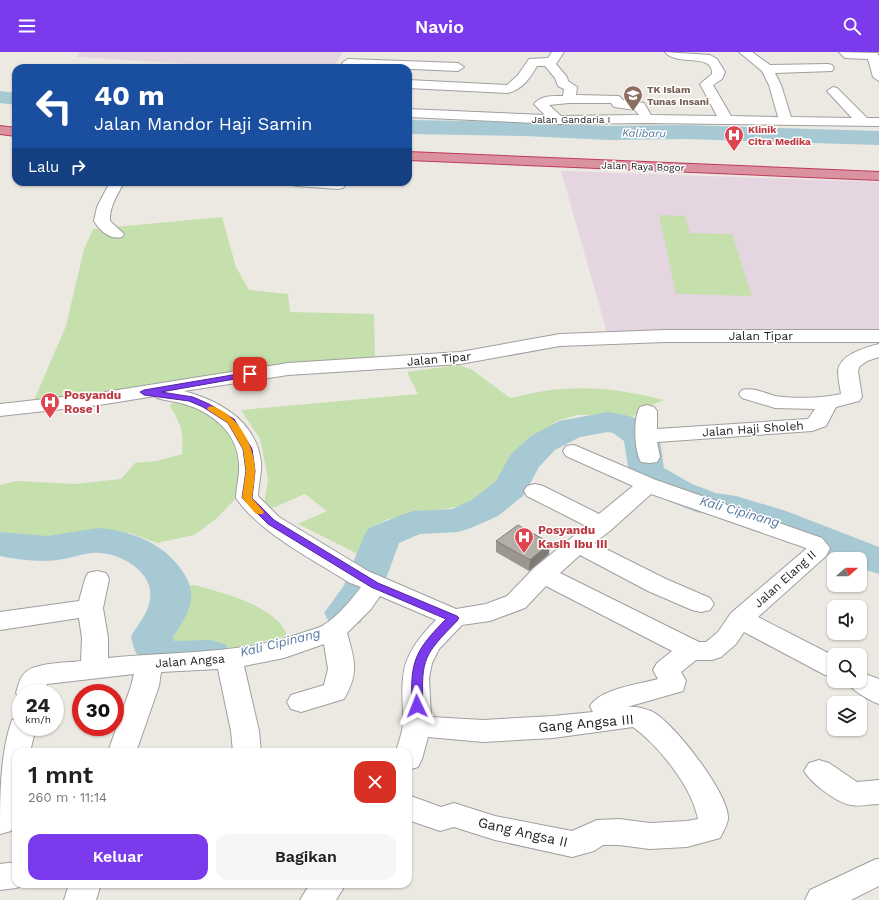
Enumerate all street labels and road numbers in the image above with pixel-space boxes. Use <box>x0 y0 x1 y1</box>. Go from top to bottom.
street label: Jalan Gandaria I <box>531 114 611 125</box>
street label: Jalan Raya Bogor <box>601 160 685 173</box>
street label: Jalan Tipar <box>729 329 793 343</box>
street label: Jalan Tipar <box>406 349 472 369</box>
street label: Jalan Haji Sholeh <box>702 418 804 440</box>
street label: Jalan Elang II <box>751 548 819 610</box>
street label: Jalan Angsa <box>155 652 225 670</box>
street label: Gang Angsa III <box>538 711 634 735</box>
street label: Gang Angsa II <box>476 814 570 850</box>

